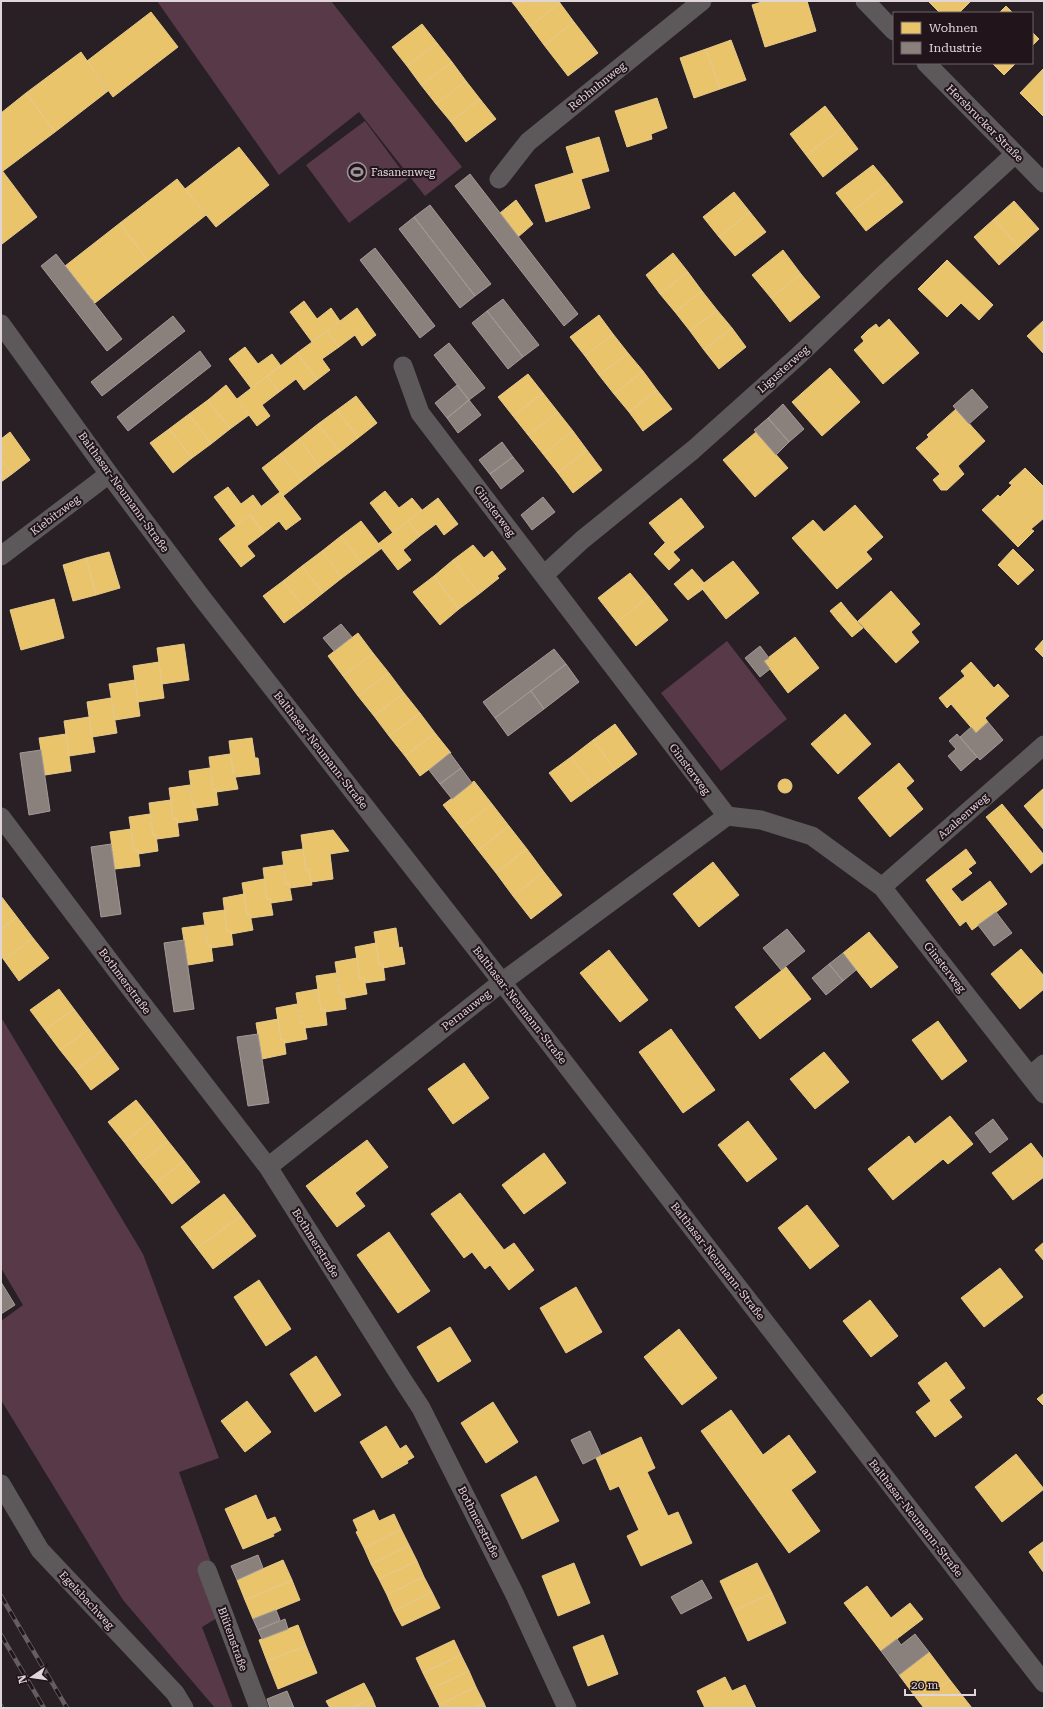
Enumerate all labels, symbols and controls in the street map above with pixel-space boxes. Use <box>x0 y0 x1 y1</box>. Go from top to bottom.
legend <box>893 12 1033 64</box>
text: Wohnen <box>929 21 978 35</box>
text: Industrie <box>929 41 982 55</box>
street label: Rebhuhnweg <box>566 59 629 113</box>
street label: Hersbrucker Straße <box>943 82 1026 165</box>
sports icon: Fasanenweg <box>346 161 368 183</box>
place label: Fasanenweg <box>371 166 436 179</box>
street label: Ligusterweg <box>755 342 812 396</box>
street label: Balthasar-Neumann-Straße <box>76 430 172 555</box>
street label: Ginsterweg <box>471 483 518 540</box>
street label: Kiebitzweg <box>28 492 83 538</box>
street label: Balthasar-Neumann-Straße <box>271 689 370 812</box>
street label: Ginsterweg <box>666 741 713 798</box>
street label: Azaleenweg <box>935 790 992 842</box>
street label: Ginsterweg <box>921 940 969 996</box>
street label: Balthasar-Neumann-Straße <box>470 944 569 1067</box>
street label: Bothmerstraße <box>96 946 153 1017</box>
street label: Pernauweg <box>439 987 494 1033</box>
street label: Balthasar-Neumann-Straße <box>668 1200 767 1323</box>
street label: Bothmerstraße <box>289 1207 342 1280</box>
street label: Balthasar-Neumann-Straße <box>866 1457 965 1580</box>
street label: Bothmerstraße <box>455 1484 502 1560</box>
street label: Egelsbachweg <box>56 1569 117 1633</box>
street label: Blütenstraße <box>215 1605 250 1673</box>
north arrow <box>12 1657 52 1697</box>
scale bar <box>905 1671 975 1697</box>
text: N <box>15 1673 30 1685</box>
text: 20 m <box>911 1678 938 1692</box>

